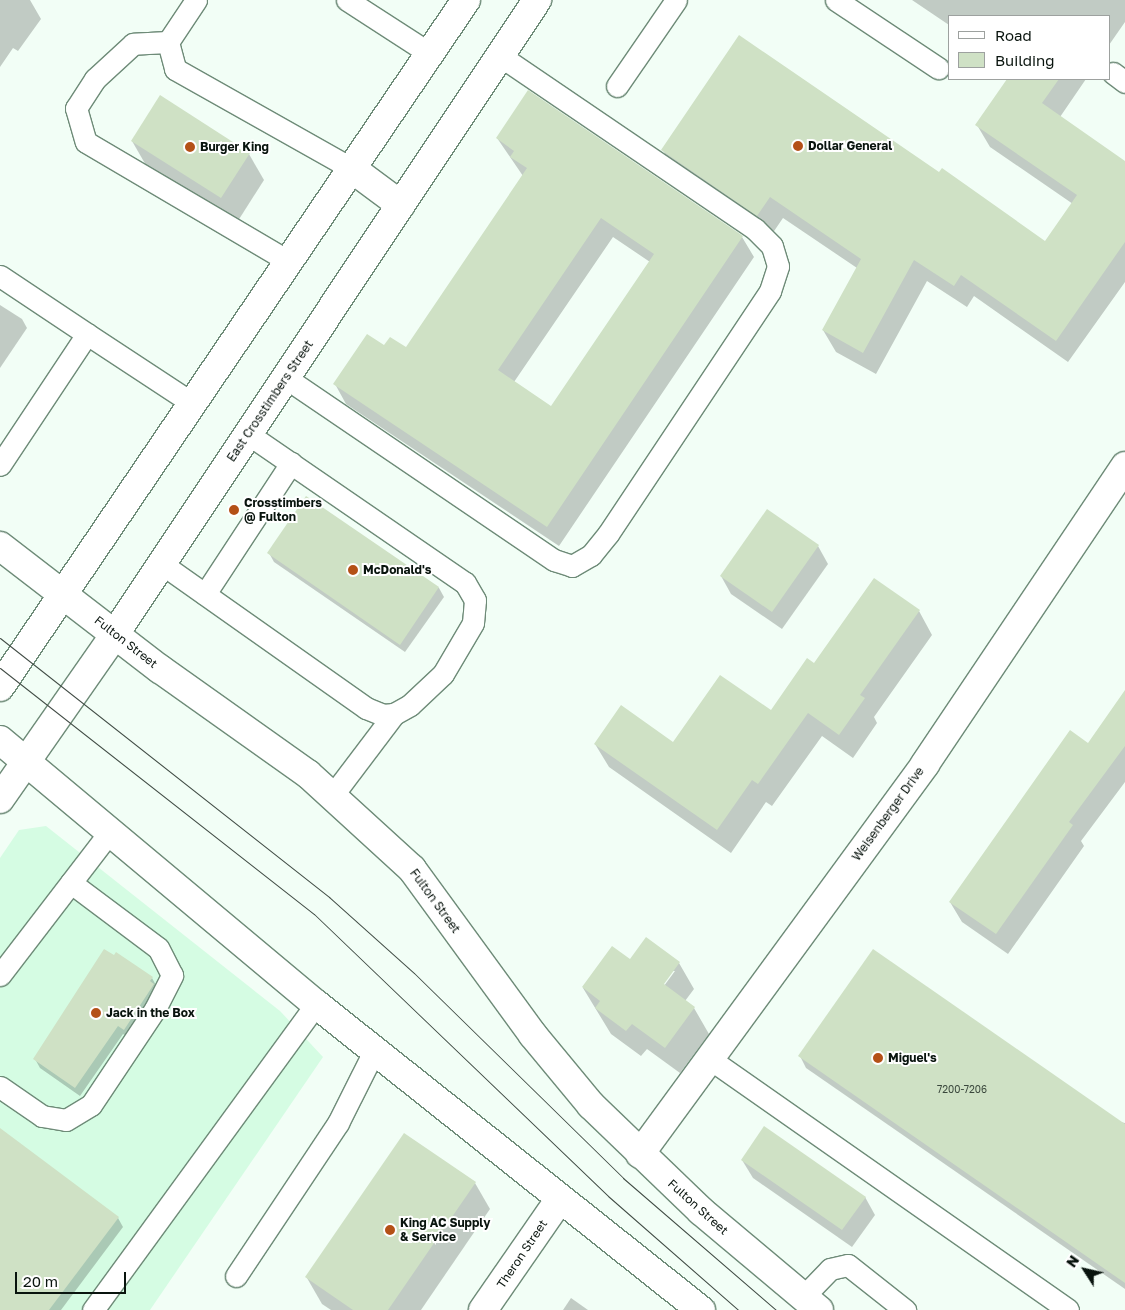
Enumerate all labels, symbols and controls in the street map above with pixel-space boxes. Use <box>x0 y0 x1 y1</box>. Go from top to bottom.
legend <box>948 15 1110 80</box>
text: Road <box>995 26 1032 44</box>
text: Building <box>995 51 1055 69</box>
place label: Dollar General <box>808 139 892 153</box>
place label: Burger King <box>200 140 269 154</box>
marker: Dollar General <box>792 140 804 152</box>
marker: Burger King <box>184 141 196 153</box>
street label: East Crosstimbers Street <box>224 338 316 464</box>
place label: Crosstimbers @ Fulton <box>244 496 322 524</box>
marker: Crosstimbers @ Fulton <box>228 504 240 516</box>
place label: McDonald's <box>363 563 432 577</box>
marker: McDonald's <box>347 564 359 576</box>
street label: Fulton Street <box>92 613 160 671</box>
street label: Weisenberger Drive <box>849 764 927 864</box>
street label: Fulton Street <box>407 866 463 936</box>
place label: Jack in the Box <box>106 1006 195 1020</box>
marker: Jack in the Box <box>90 1007 102 1019</box>
place label: Miguel's <box>888 1051 937 1065</box>
marker: Miguel's <box>872 1052 884 1064</box>
house number: 7200-7206 <box>937 1084 987 1096</box>
street label: Fulton Street <box>665 1176 731 1238</box>
place label: King AC Supply & Service <box>400 1216 490 1244</box>
street label: Theron Street <box>494 1217 550 1291</box>
marker: King AC Supply & Service <box>384 1224 396 1236</box>
north arrow <box>1060 1245 1110 1295</box>
text: N <box>1062 1252 1082 1270</box>
scale bar <box>18 1262 129 1294</box>
text: 20 m <box>23 1272 58 1290</box>

